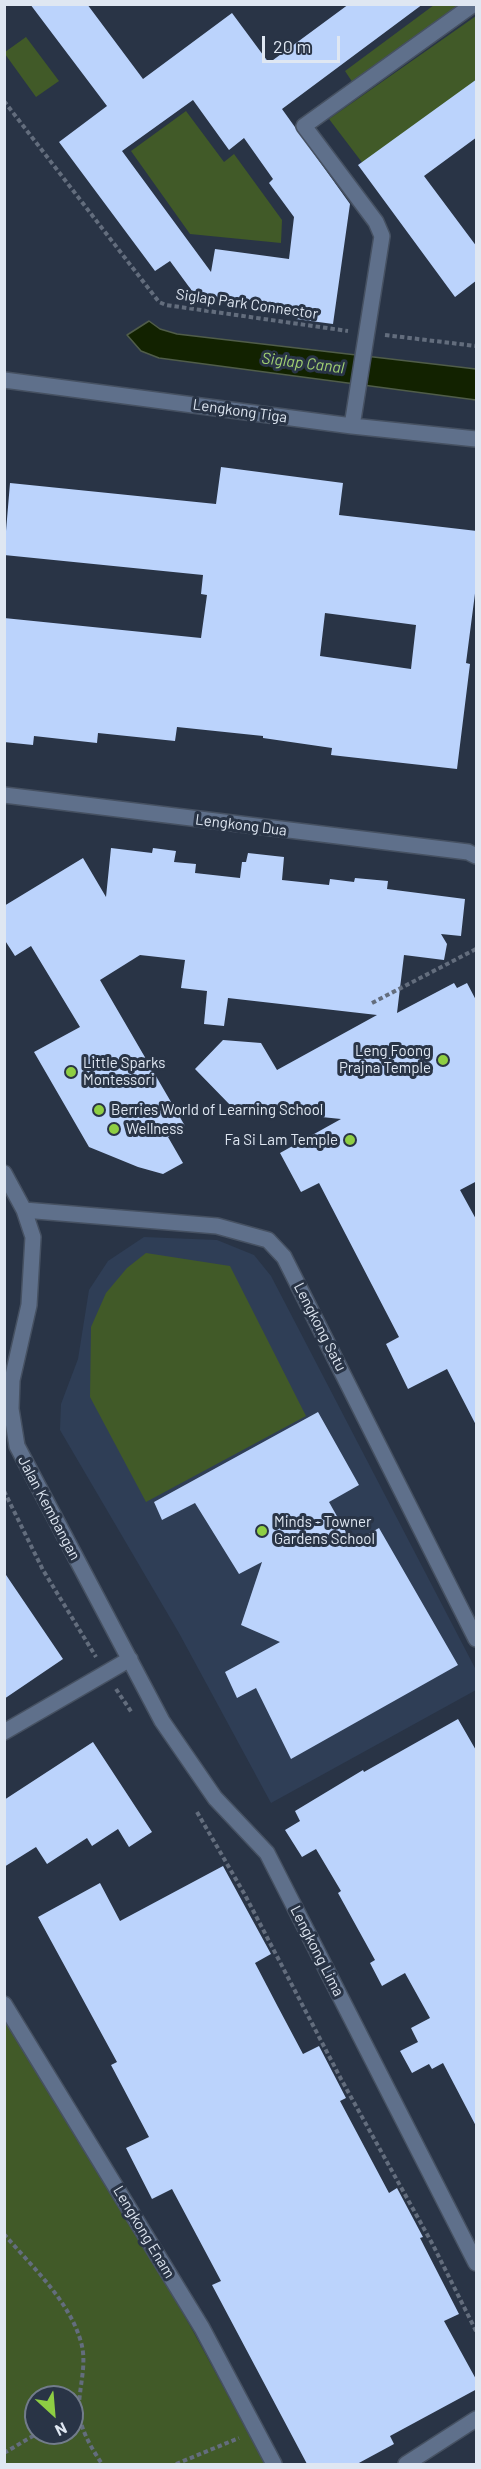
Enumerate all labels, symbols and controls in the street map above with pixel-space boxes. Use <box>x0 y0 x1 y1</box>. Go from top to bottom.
scale bar <box>265 24 343 62</box>
text: 20 m <box>273 35 311 57</box>
street label: Siglap Park Connector <box>175 285 319 323</box>
water label: Siglap Canal <box>261 348 345 378</box>
street label: Lengkong Tiga <box>192 395 288 427</box>
street label: Lengkong Dua <box>194 810 288 840</box>
place label: Leng Foong Prajna Temple <box>339 1042 431 1077</box>
marker: Leng Foong Prajna Temple <box>436 1053 450 1067</box>
place label: Little Sparks Montessori <box>83 1054 166 1089</box>
marker: Little Sparks Montessori <box>64 1065 78 1079</box>
place label: Berries World of Learning School <box>111 1101 323 1119</box>
marker: Berries World of Learning School <box>92 1103 106 1117</box>
place label: Wellness <box>126 1120 183 1138</box>
marker: Wellness <box>107 1122 121 1136</box>
place label: Fa Si Lam Temple <box>225 1131 338 1149</box>
marker: Fa Si Lam Temple <box>343 1133 357 1147</box>
street label: Lengkong Satu <box>290 1280 350 1374</box>
street label: Jalan Kembangan <box>14 1453 84 1563</box>
place label: Minds - Towner Gardens School <box>274 1513 375 1548</box>
marker: Minds - Towner Gardens School <box>255 1524 269 1538</box>
street label: Lengkong Lima <box>286 1903 348 1999</box>
street label: Lengkong Enam <box>109 2183 179 2281</box>
north arrow <box>24 2385 84 2445</box>
text: N <box>52 2419 70 2441</box>

